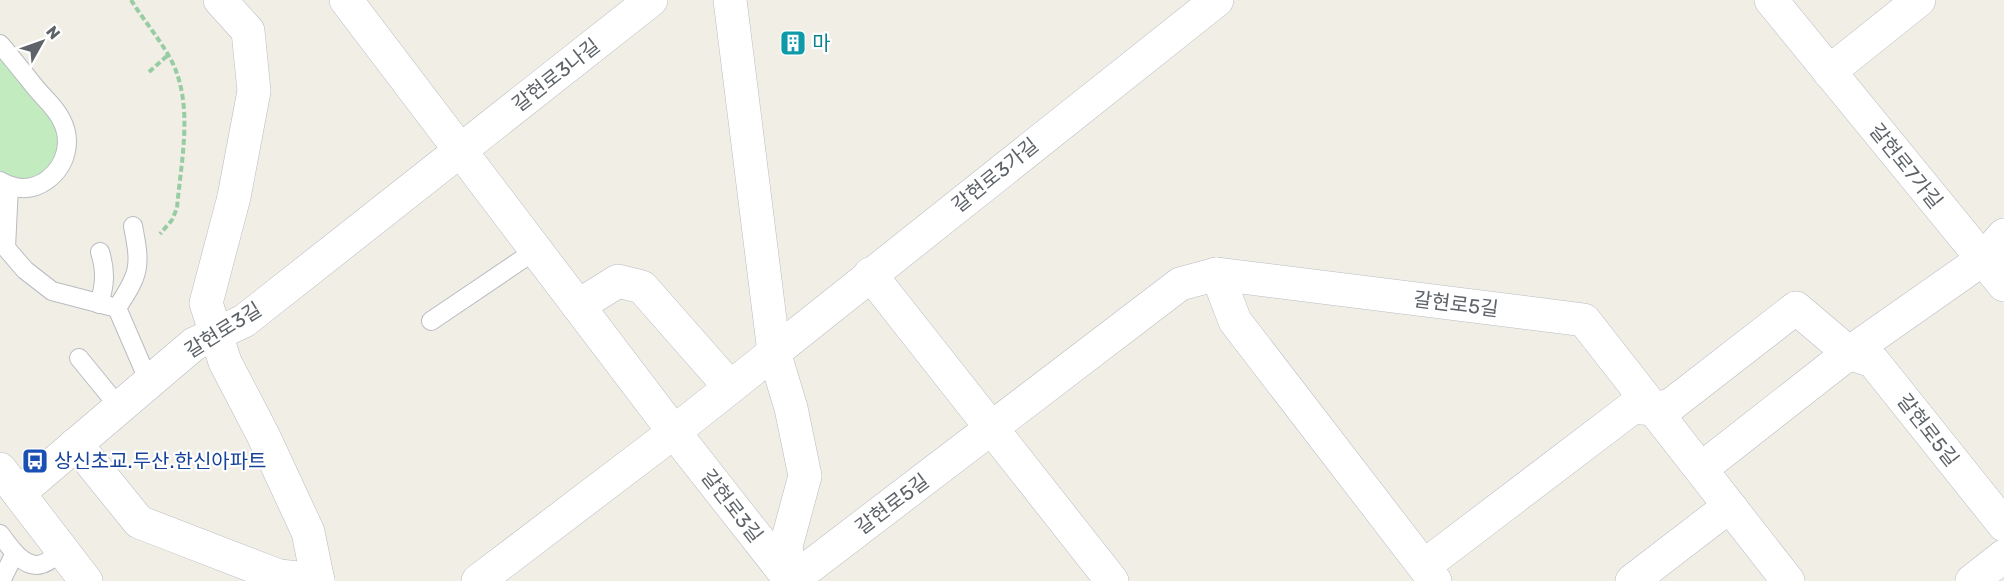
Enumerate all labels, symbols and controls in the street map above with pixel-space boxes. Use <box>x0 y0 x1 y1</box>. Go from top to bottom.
north arrow <box>12 12 72 72</box>
text: N <box>42 22 64 43</box>
building icon: 마 <box>778 28 808 58</box>
place label: 마 <box>812 31 830 55</box>
street label: 갈현로3나길 <box>508 34 604 116</box>
street label: 갈현로7가길 <box>1864 119 1948 213</box>
street label: 갈현로3가길 <box>947 133 1043 217</box>
street label: 갈현로5길 <box>1412 287 1500 321</box>
street label: 갈현로3길 <box>180 297 266 363</box>
street label: 갈현로5길 <box>1892 389 1964 471</box>
bus stop icon: 상신초교.두산.한신아파트 <box>20 446 50 476</box>
place label: 상신초교.두산.한신아파트 <box>54 449 266 473</box>
street label: 갈현로3길 <box>696 465 768 547</box>
street label: 갈현로5길 <box>851 469 933 539</box>

